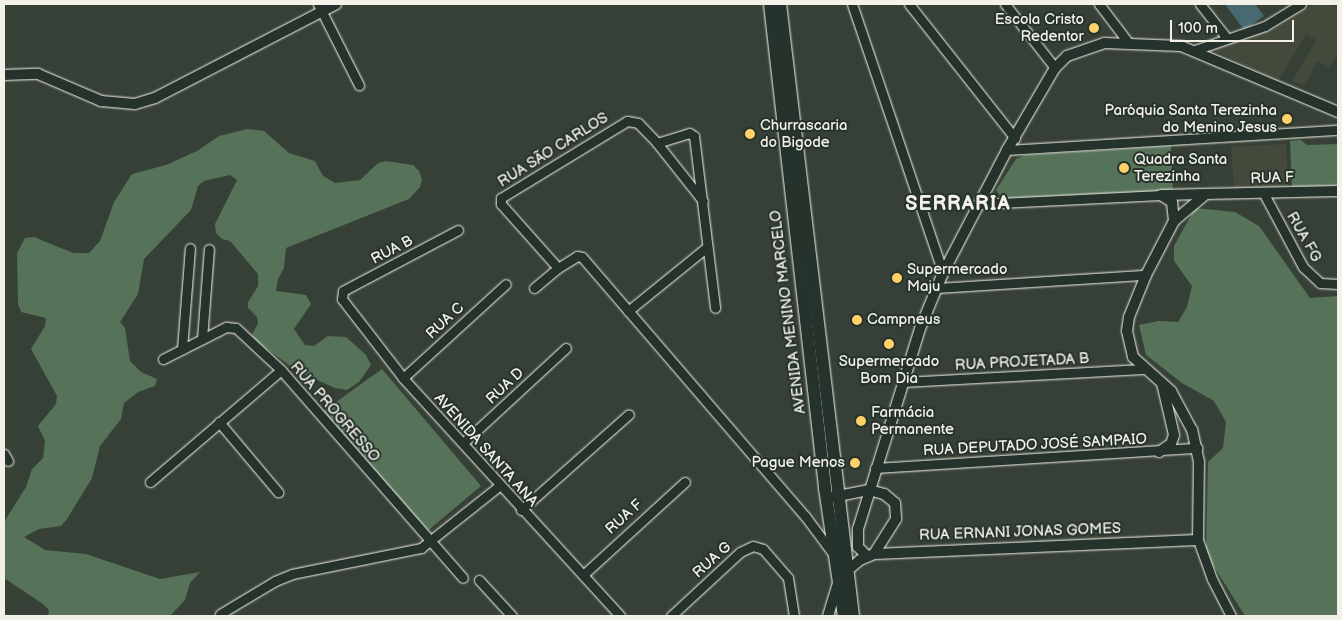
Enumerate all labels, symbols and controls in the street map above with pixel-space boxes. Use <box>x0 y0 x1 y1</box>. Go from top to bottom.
place label: Escola Cristo Redentor <box>995 10 1084 45</box>
scale bar <box>1172 10 1296 42</box>
text: 100 m <box>1178 19 1218 38</box>
marker: Escola Cristo Redentor <box>1088 22 1100 34</box>
place label: Paróquia Santa Terezinha do Menino Jesus <box>1104 101 1277 136</box>
street label: RUA SÃO CARLOS <box>494 109 612 191</box>
marker: Paróquia Santa Terezinha do Menino Jesus <box>1281 113 1293 125</box>
place label: Churrascaria do Bigode <box>760 116 848 151</box>
marker: Churrascaria do Bigode <box>744 128 756 140</box>
place label: Quadra Santa Terezinha <box>1134 150 1227 185</box>
marker: Quadra Santa Terezinha <box>1118 162 1130 174</box>
street label: RUA F <box>1250 168 1294 188</box>
district label: SERRARIA <box>904 192 1012 216</box>
street label: AVENIDA MENINO MARCELO <box>767 209 809 415</box>
street label: RUA FG <box>1283 209 1325 265</box>
street label: RUA B <box>368 232 416 268</box>
place label: Supermercado Maju <box>907 260 1007 295</box>
marker: Supermercado Maju <box>891 272 903 284</box>
street label: RUA C <box>422 299 468 343</box>
place label: Campneus <box>867 311 940 329</box>
marker: Campneus <box>851 314 863 326</box>
marker: Supermercado Bom Dia <box>883 338 895 350</box>
street label: RUA PROJETADA B <box>954 349 1090 375</box>
place label: Supermercado Bom Dia <box>839 352 939 387</box>
street label: RUA PROGRESSO <box>286 358 384 466</box>
street label: RUA D <box>482 364 528 408</box>
street label: AVENIDA SANTA ANA <box>430 390 542 510</box>
place label: Farmácia Permanente <box>871 403 954 438</box>
marker: Farmácia Permanente <box>855 415 867 427</box>
street label: RUA DEPUTADO JOSÉ SAMPAIO <box>922 430 1148 460</box>
place label: Pague Menos <box>751 454 845 472</box>
marker: Pague Menos <box>849 457 861 469</box>
street label: RUA F <box>602 496 646 538</box>
street label: RUA ERNANI JONAS GOMES <box>918 519 1122 545</box>
street label: RUA G <box>689 538 735 582</box>

